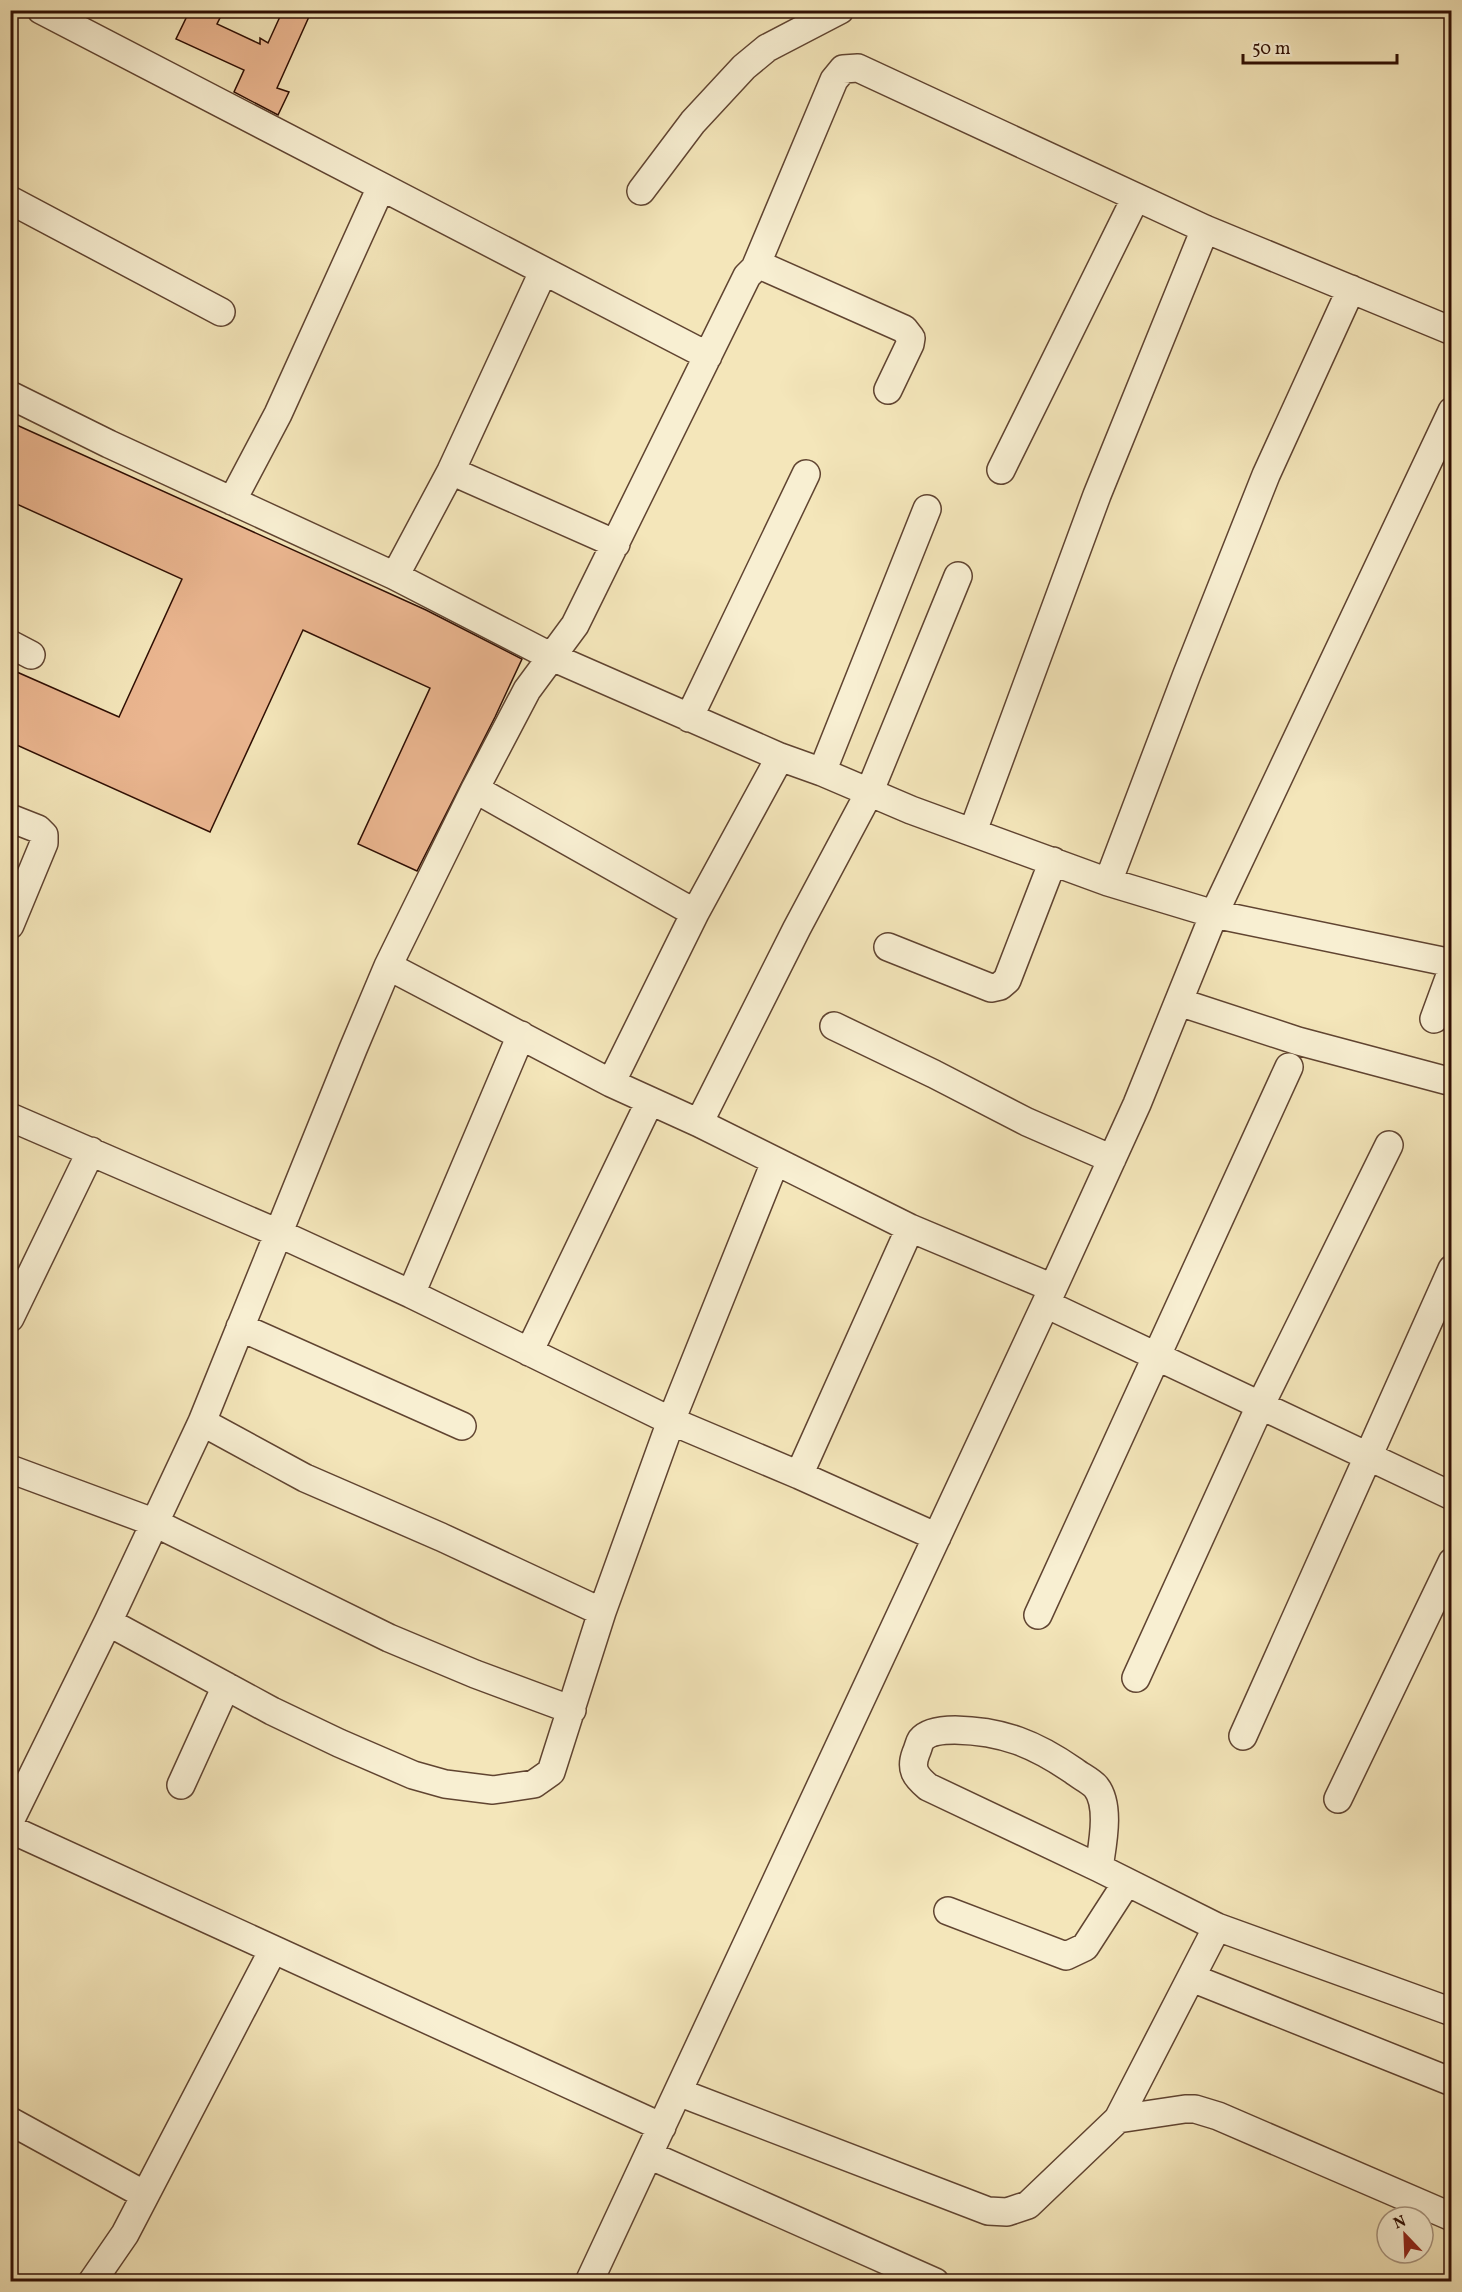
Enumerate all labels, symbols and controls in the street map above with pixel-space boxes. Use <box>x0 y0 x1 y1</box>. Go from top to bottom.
scale bar <box>1243 27 1398 65</box>
text: 50 m <box>1252 37 1291 62</box>
north arrow <box>1375 2205 1435 2265</box>
text: N <box>1390 2210 1410 2235</box>

